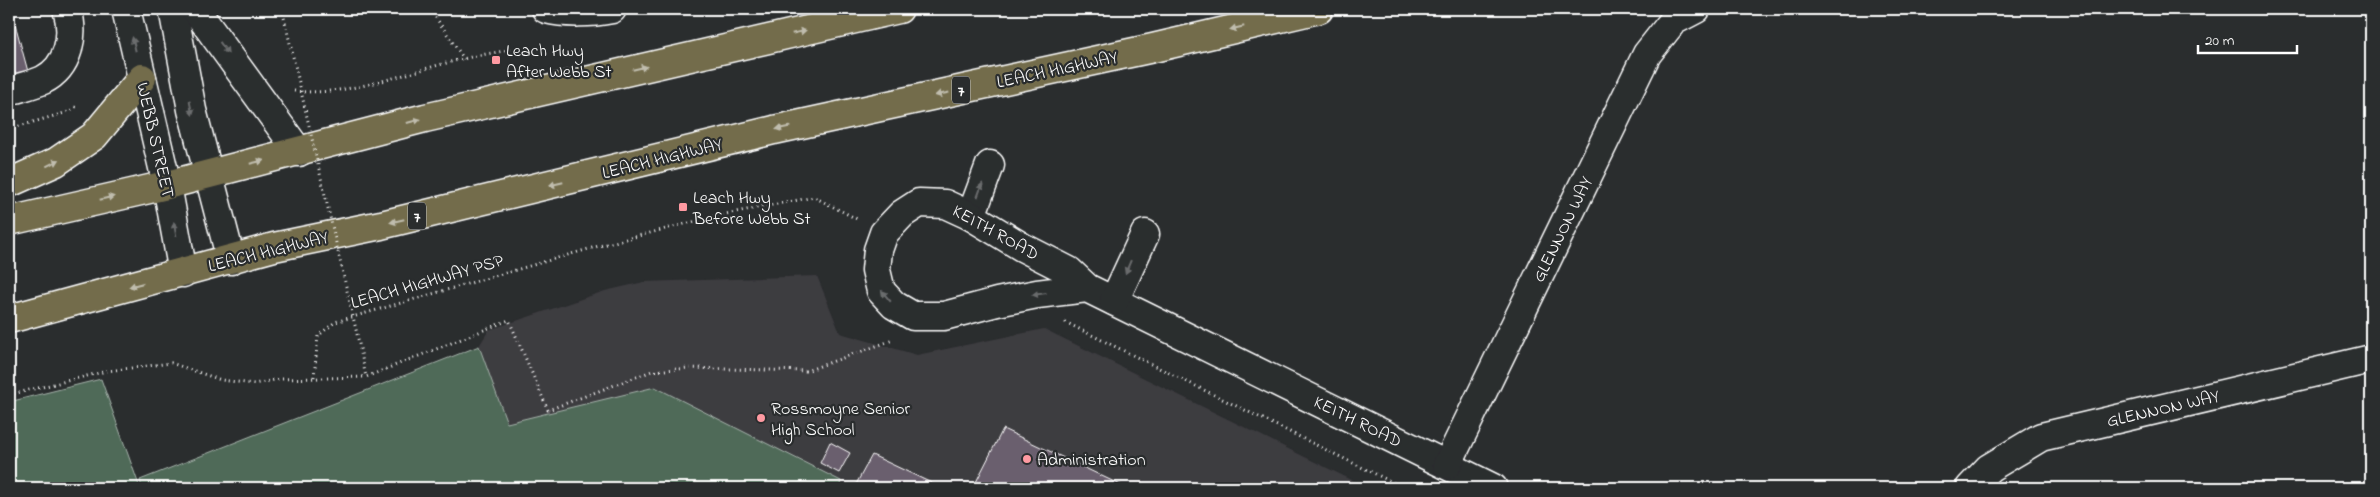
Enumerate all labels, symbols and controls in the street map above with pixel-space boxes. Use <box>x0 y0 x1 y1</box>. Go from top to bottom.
scale bar <box>2198 22 2296 54</box>
one-way arrow <box>1230 24 1245 32</box>
one-way arrow <box>791 28 806 36</box>
text: 20 m <box>2205 30 2235 52</box>
one-way arrow <box>130 36 138 51</box>
place label: Leach Hwy After Webb St <box>506 39 612 86</box>
one-way arrow <box>219 41 229 55</box>
street label: LEACH HIGHWAY <box>994 45 1121 96</box>
marker: Leach Hwy After Webb St <box>490 54 502 66</box>
one-way arrow <box>633 64 648 72</box>
road number: 7 <box>952 76 970 104</box>
street label: WEBB STREET <box>128 80 180 201</box>
one-way arrow <box>934 90 949 98</box>
one-way arrow <box>188 101 196 117</box>
one-way arrow <box>406 117 421 125</box>
one-way arrow <box>776 124 791 132</box>
street label: LEACH HIGHWAY <box>600 132 726 187</box>
one-way arrow <box>249 158 264 166</box>
one-way arrow <box>46 159 60 167</box>
street label: GLENNON WAY <box>1527 172 1601 287</box>
one-way arrow <box>548 180 563 188</box>
one-way arrow <box>977 183 984 198</box>
place label: Leach Hwy Before Webb St <box>692 186 811 233</box>
one-way arrow <box>100 194 115 202</box>
street label: KEITH ROAD <box>947 199 1043 268</box>
marker: Leach Hwy Before Webb St <box>677 201 689 213</box>
road number: 7 <box>408 202 426 230</box>
one-way arrow <box>390 217 405 225</box>
one-way arrow <box>171 221 179 237</box>
street label: LEACH HIGHWAY <box>206 225 332 280</box>
street label: LEACH HIGHWAY PSP <box>348 248 508 317</box>
one-way arrow <box>1124 259 1132 274</box>
one-way arrow <box>128 281 143 289</box>
one-way arrow <box>881 290 892 303</box>
one-way arrow <box>1031 290 1047 298</box>
street label: GLENNON WAY <box>2105 384 2223 436</box>
street label: KEITH ROAD <box>1309 390 1406 455</box>
place label: Rossmoyne Senior High School <box>771 397 911 445</box>
marker: Rossmoyne Senior High School <box>755 412 767 424</box>
place label: Administration <box>1037 448 1146 474</box>
marker: Administration <box>1021 453 1033 465</box>

